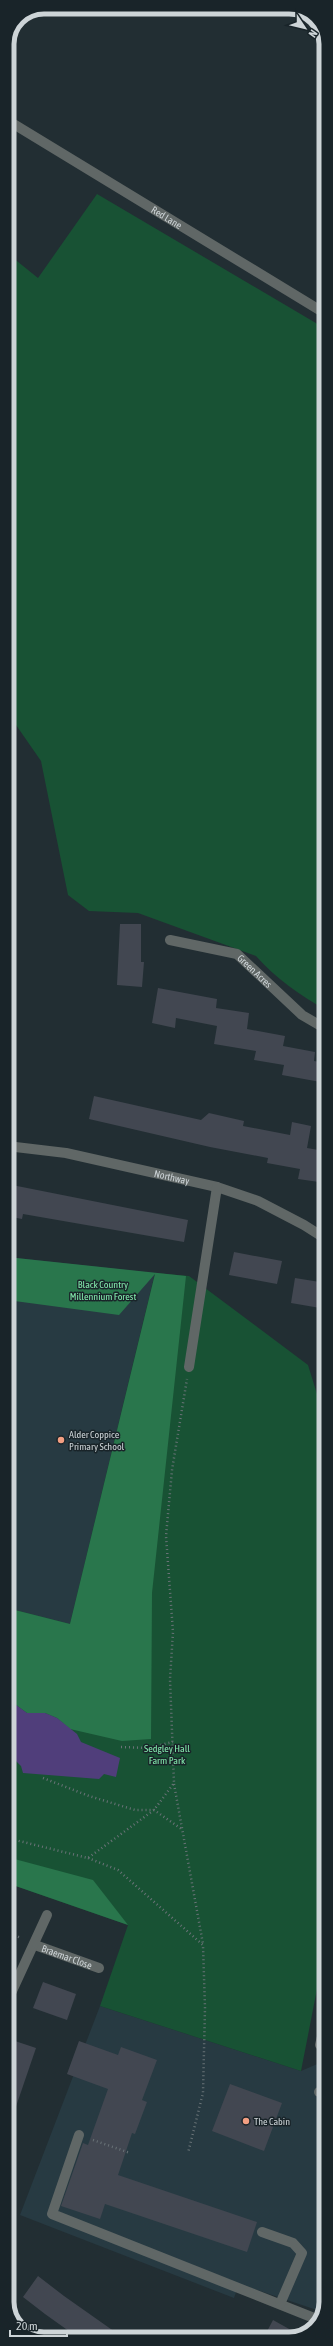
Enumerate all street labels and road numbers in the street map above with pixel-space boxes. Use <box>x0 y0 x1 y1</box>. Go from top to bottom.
street label: Red Lane <box>150 204 184 231</box>
street label: Green Acres <box>235 952 275 990</box>
street label: Northway <box>153 1168 191 1186</box>
street label: Braemar Close <box>40 1942 94 1971</box>

